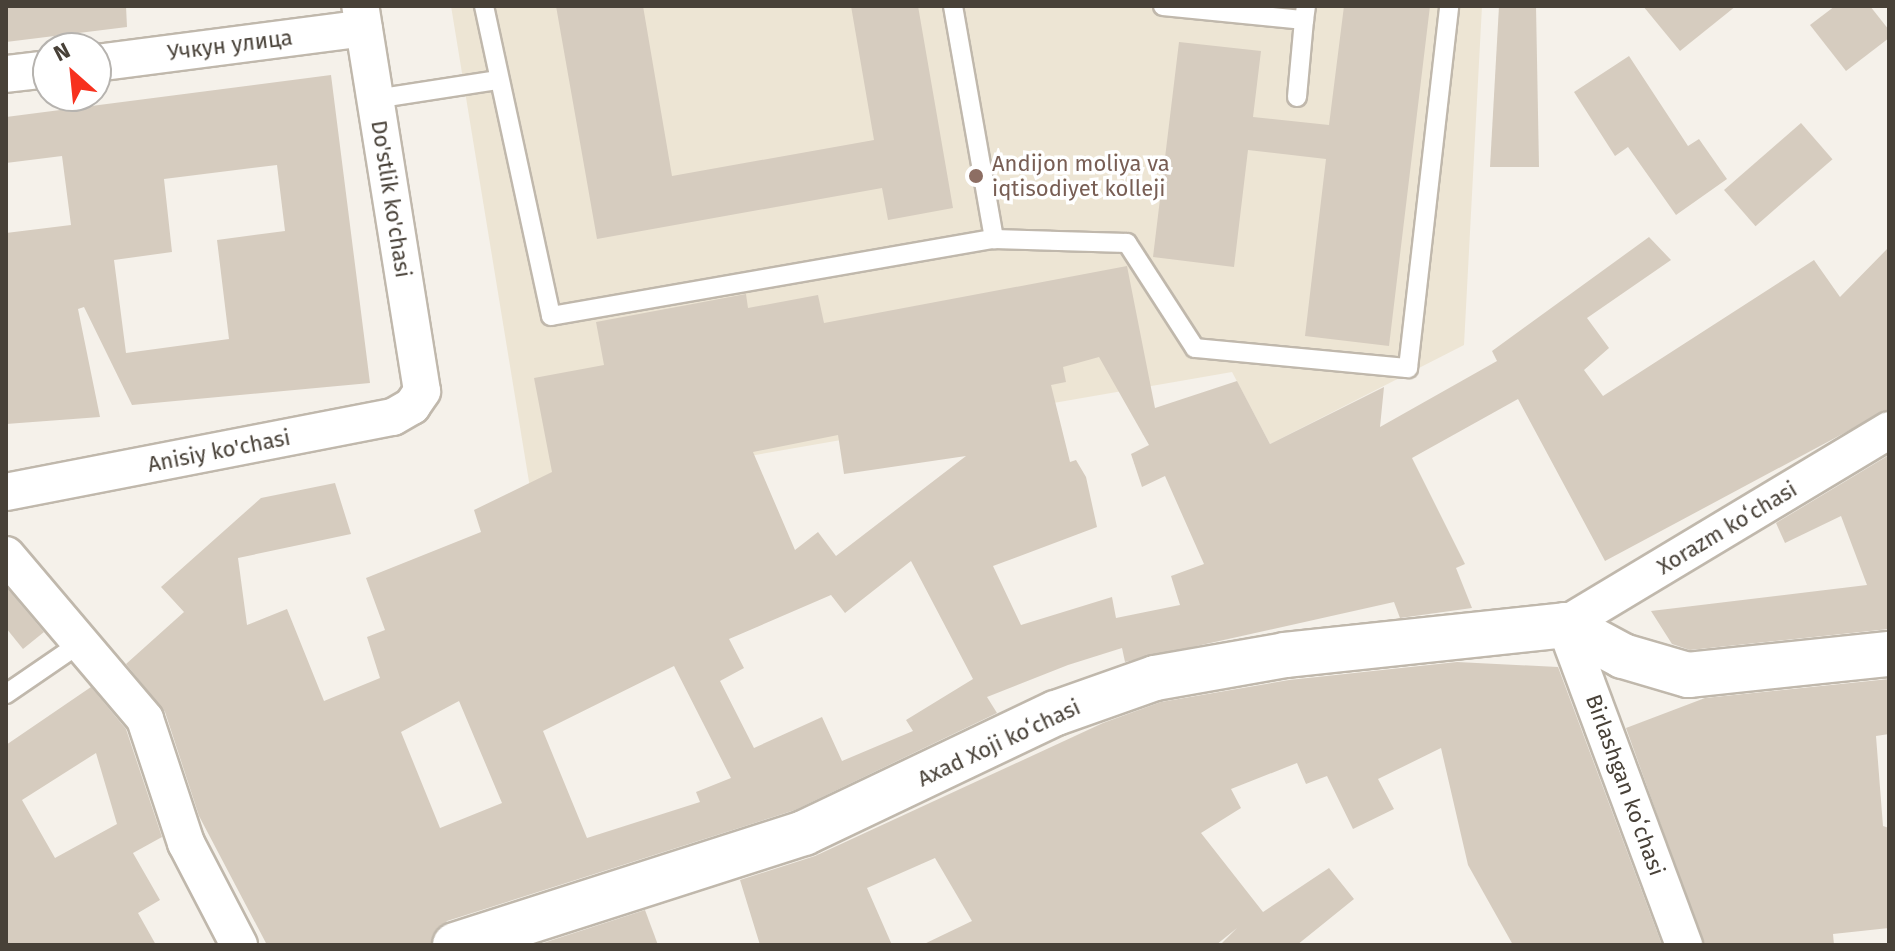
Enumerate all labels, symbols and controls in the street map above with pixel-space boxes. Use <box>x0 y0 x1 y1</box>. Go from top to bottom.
street label: Учкун улица <box>166 24 294 66</box>
north arrow <box>32 32 112 112</box>
text: N <box>49 37 74 67</box>
street label: Do'stlik ko'chasi <box>366 118 416 280</box>
place label: Andijon moliya va iqtisodiyet kolleji <box>992 150 1170 202</box>
marker: Andijon moliya va iqtisodiyet kolleji <box>967 167 985 185</box>
street label: Anisiy ko'chasi <box>145 424 293 478</box>
street label: Xorazm koʻchasi <box>1652 476 1802 580</box>
street label: Birlashgan koʻchasi <box>1580 691 1670 879</box>
street label: Axad Xoji koʻchasi <box>913 694 1085 792</box>

